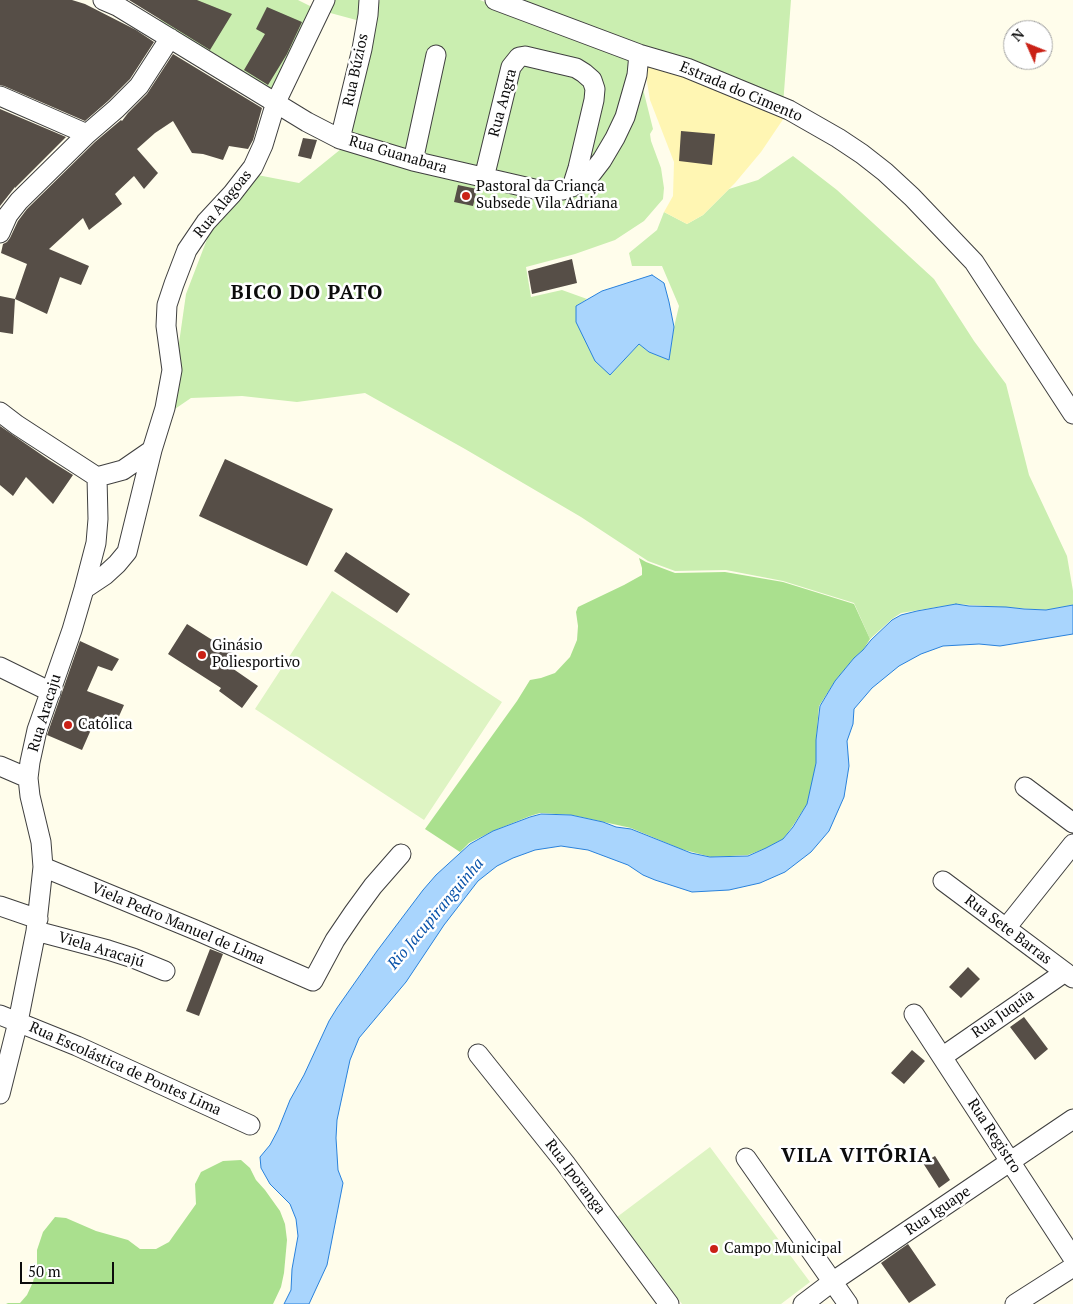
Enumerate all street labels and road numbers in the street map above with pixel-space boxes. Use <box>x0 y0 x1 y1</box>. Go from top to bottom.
street label: Rua Búzios <box>340 32 372 108</box>
street label: Estrada do Cimento <box>677 58 805 126</box>
street label: Rua Angra <box>485 67 521 139</box>
street label: Rua Guanabara <box>347 132 449 178</box>
street label: Rua Alagoas <box>190 166 256 242</box>
street label: Rua Aracaju <box>25 672 65 754</box>
street label: Viela Pedro Manuel de Lima <box>89 879 267 969</box>
street label: Rua Sete Barras <box>961 891 1055 969</box>
street label: Viela Aracajú <box>56 928 146 972</box>
street label: Rua Juquia <box>968 986 1038 1042</box>
street label: Rua Escolástica de Pontes Lima <box>26 1018 224 1120</box>
street label: Rua Registro <box>963 1096 1025 1176</box>
street label: Rua Iporanga <box>541 1136 609 1218</box>
street label: Rua Iguape <box>902 1183 974 1239</box>

